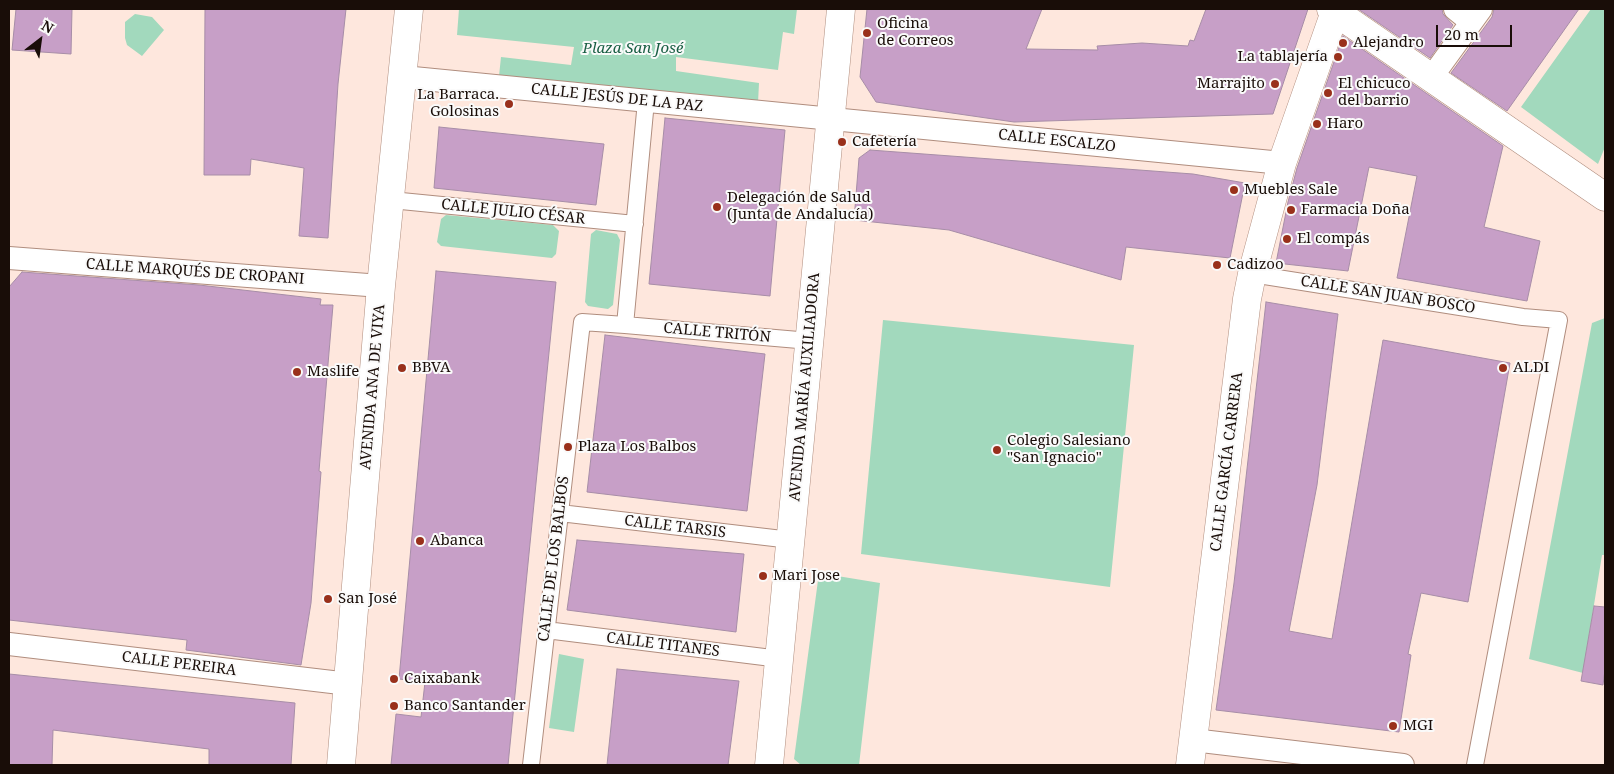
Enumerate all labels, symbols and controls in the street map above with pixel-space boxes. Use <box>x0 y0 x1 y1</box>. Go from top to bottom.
north arrow <box>15 15 65 65</box>
place label: Oficina de Correos <box>877 15 954 50</box>
scale bar <box>1439 15 1515 47</box>
text: N <box>38 16 57 38</box>
text: 20 m <box>1444 24 1479 44</box>
marker: Oficina de Correos <box>861 27 873 39</box>
place label: Alejandro <box>1353 34 1424 52</box>
marker: Alejandro <box>1337 37 1349 49</box>
park label: Plaza San José <box>583 40 683 58</box>
place label: La tablajería <box>1237 48 1328 66</box>
marker: La tablajería <box>1332 51 1344 63</box>
place label: Marrajito <box>1197 75 1265 93</box>
place label: El chicuco del barrio <box>1338 75 1411 110</box>
marker: Marrajito <box>1269 78 1281 90</box>
street label: CALLE JESÚS DE LA PAZ <box>530 80 704 116</box>
place label: La Barraca. Golosinas <box>417 86 499 121</box>
marker: El chicuco del barrio <box>1322 87 1334 99</box>
marker: La Barraca. Golosinas <box>503 98 515 110</box>
place label: Haro <box>1327 115 1363 133</box>
marker: Haro <box>1311 118 1323 130</box>
street label: CALLE ESCALZO <box>997 126 1117 156</box>
place label: Cafetería <box>852 133 917 151</box>
marker: Cafetería <box>836 136 848 148</box>
place label: Muebles Sale <box>1244 181 1337 199</box>
marker: Muebles Sale <box>1228 184 1240 196</box>
place label: Delegación de Salud (Junta de Andalucía) <box>727 189 873 224</box>
street label: CALLE JULIO CÉSAR <box>440 195 586 229</box>
marker: Delegación de Salud (Junta de Andalucía) <box>711 201 723 213</box>
place label: Farmacia Doña <box>1301 201 1410 219</box>
marker: Farmacia Doña <box>1285 204 1297 216</box>
place label: El compás <box>1297 230 1370 248</box>
marker: El compás <box>1281 233 1293 245</box>
street label: CALLE MARQUÉS DE CROPANI <box>85 255 305 289</box>
place label: Cadizoo <box>1227 256 1284 274</box>
marker: Cadizoo <box>1211 259 1223 271</box>
street label: AVENIDA MARÍA AUXILIADORA <box>786 272 824 502</box>
street label: CALLE SAN JUAN BOSCO <box>1299 272 1477 318</box>
street label: AVENIDA ANA DE VIYA <box>357 304 389 470</box>
street label: CALLE TRITÓN <box>663 319 771 347</box>
place label: BBVA <box>412 359 451 377</box>
place label: ALDI <box>1513 359 1549 377</box>
marker: BBVA <box>396 362 408 374</box>
marker: ALDI <box>1497 362 1509 374</box>
place label: Maslife <box>307 363 359 381</box>
marker: Maslife <box>291 366 303 378</box>
street label: CALLE GARCÍA CARRERA <box>1207 371 1247 553</box>
place label: Colegio Salesiano "San Ignacio" <box>1007 432 1131 467</box>
place label: Plaza Los Balbos <box>578 438 696 456</box>
marker: Plaza Los Balbos <box>562 441 574 453</box>
marker: Colegio Salesiano "San Ignacio" <box>991 444 1003 456</box>
street label: CALLE DE LOS BALBOS <box>535 475 573 643</box>
street label: CALLE TARSIS <box>623 512 727 542</box>
place label: Abanca <box>430 532 484 550</box>
marker: Abanca <box>414 535 426 547</box>
place label: Mari Jose <box>773 567 840 585</box>
marker: Mari Jose <box>757 570 769 582</box>
place label: San José <box>338 590 397 608</box>
marker: San José <box>322 593 334 605</box>
street label: CALLE TITANES <box>605 629 721 661</box>
street label: CALLE PEREIRA <box>121 648 237 680</box>
place label: Caixabank <box>404 670 480 688</box>
marker: Caixabank <box>388 673 400 685</box>
place label: Banco Santander <box>404 697 526 715</box>
marker: Banco Santander <box>388 700 400 712</box>
place label: MGI <box>1403 717 1433 735</box>
marker: MGI <box>1387 720 1399 732</box>

